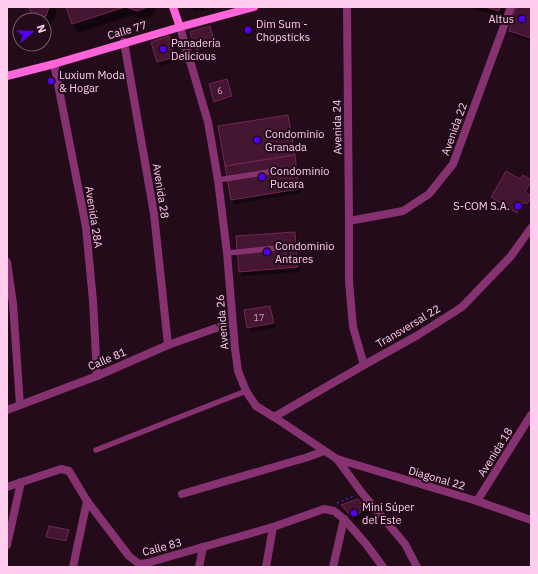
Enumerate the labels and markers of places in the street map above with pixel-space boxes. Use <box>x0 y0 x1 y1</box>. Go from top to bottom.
place label: Altus <box>489 12 514 26</box>
marker: Altus <box>517 14 527 24</box>
place label: Dim Sum - Chopsticks <box>256 17 310 44</box>
marker: Dim Sum - Chopsticks <box>243 25 253 35</box>
place label: Panadería Delicious <box>171 36 221 63</box>
marker: Panadería Delicious <box>158 44 168 54</box>
place label: Luxium Moda & Hogar <box>59 68 125 95</box>
marker: Luxium Moda & Hogar <box>46 76 56 86</box>
place label: Condominio Granada <box>265 127 324 154</box>
marker: Condominio Granada <box>252 135 262 145</box>
place label: Condominio Pucara <box>270 164 329 191</box>
marker: Condominio Pucara <box>257 172 267 182</box>
place label: S-COM S.A. <box>453 199 510 213</box>
marker: S-COM S.A. <box>513 201 523 211</box>
place label: Condominio Antares <box>275 239 334 266</box>
marker: Condominio Antares <box>262 247 272 257</box>
place label: Mini Súper del Este <box>362 500 414 527</box>
marker: Mini Súper del Este <box>349 508 359 518</box>

